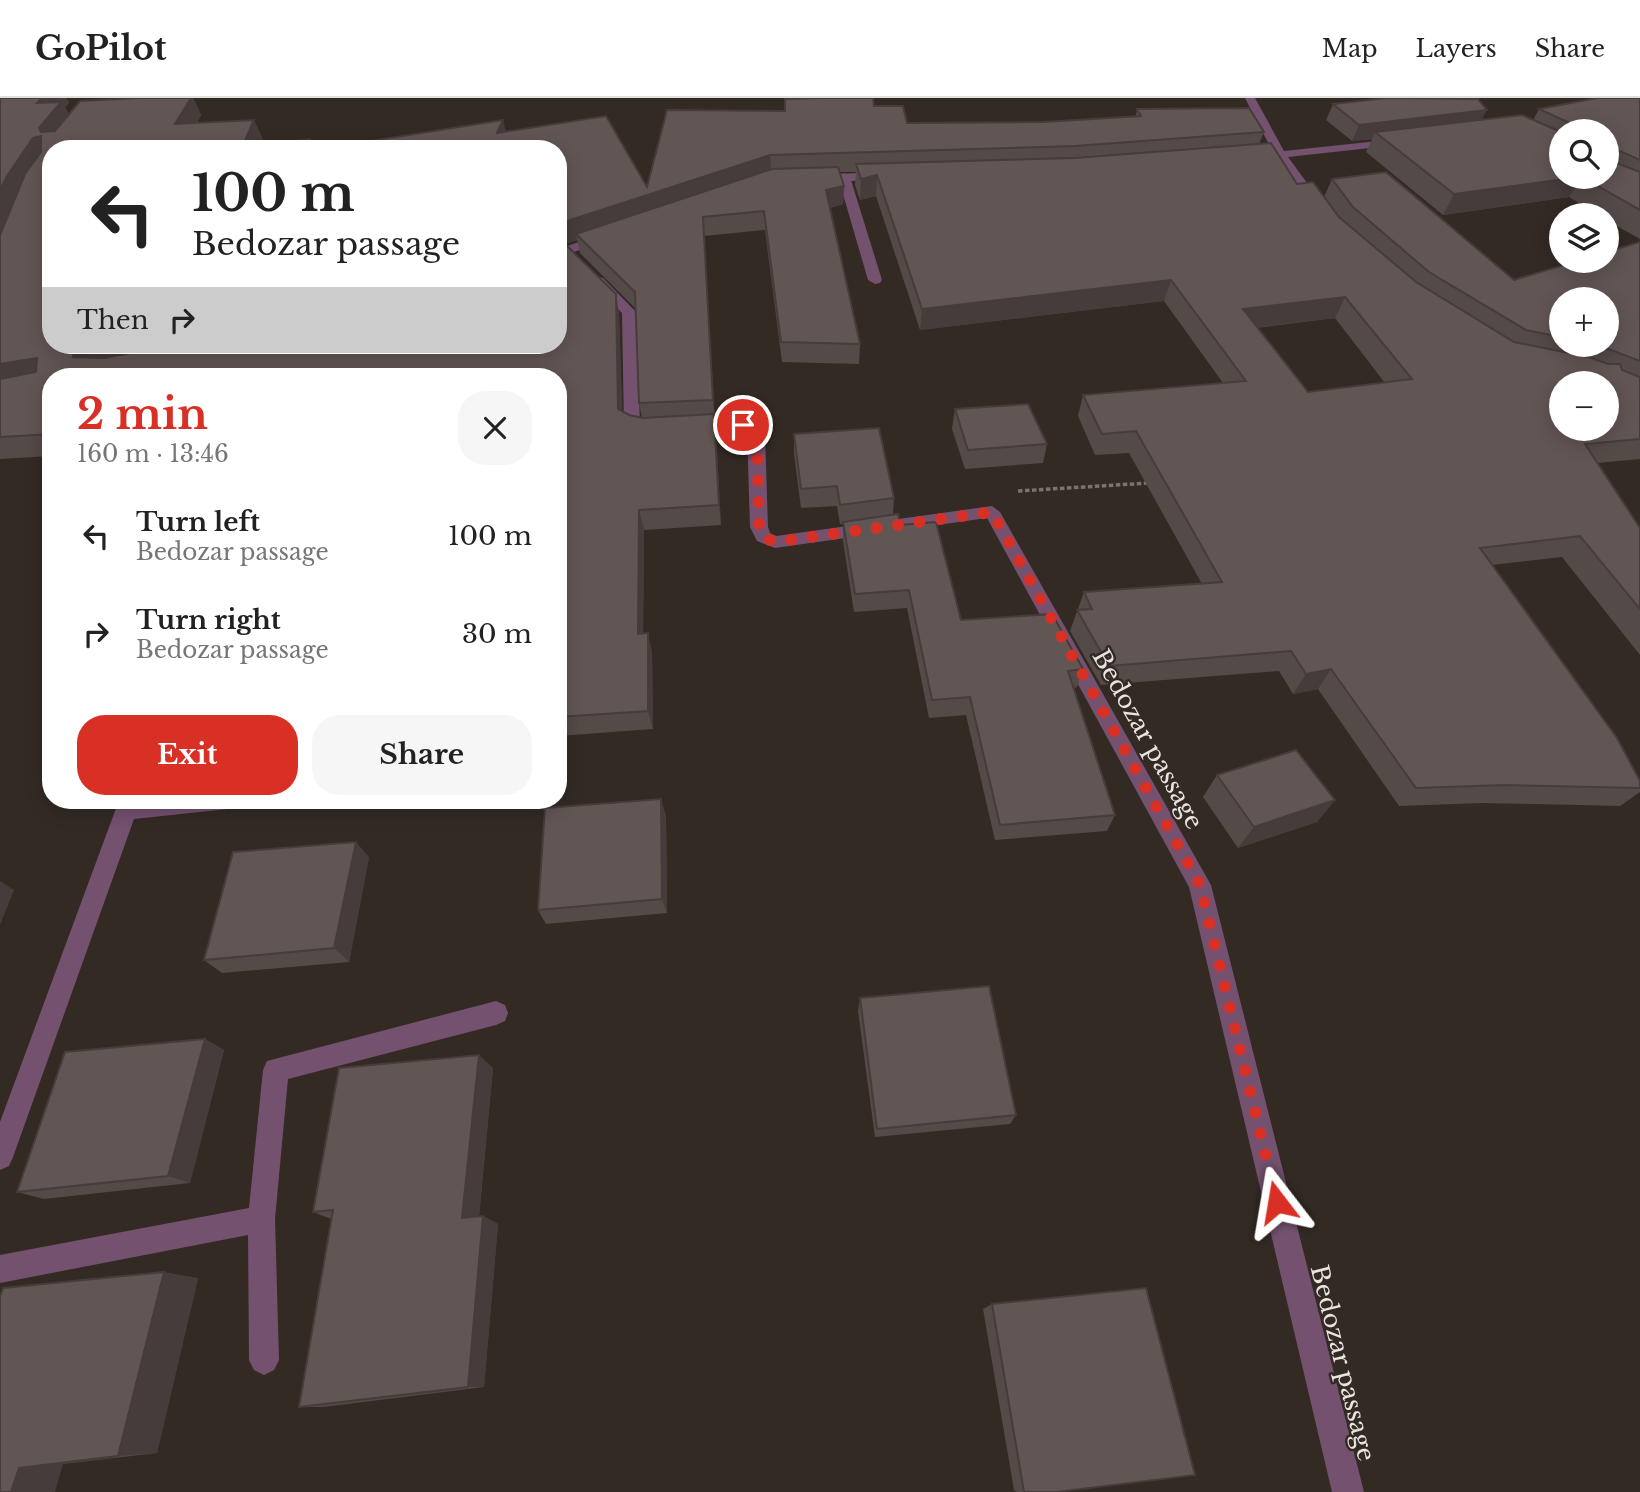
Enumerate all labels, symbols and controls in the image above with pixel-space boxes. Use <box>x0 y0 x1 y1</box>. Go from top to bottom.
text: GoPilot <box>35 28 167 69</box>
text: Map <box>1322 34 1378 63</box>
text: Layers <box>1416 34 1497 63</box>
text: Share <box>1535 34 1605 63</box>
map controls <box>1549 119 1619 441</box>
button: search <box>1549 119 1619 189</box>
text: 100 m <box>192 163 355 224</box>
icon: left <box>77 168 168 259</box>
button: layers <box>1549 203 1619 273</box>
text: Bedozar passage <box>192 224 460 264</box>
button: + <box>1549 287 1619 357</box>
icon: right <box>163 301 201 339</box>
text: Then <box>77 304 149 336</box>
button: − <box>1549 371 1619 441</box>
text: 2 min <box>77 388 208 440</box>
button: close <box>458 391 532 465</box>
pin <box>713 395 773 455</box>
icon: arrive <box>724 406 762 444</box>
text: 160 m · 13:46 <box>77 440 229 468</box>
text: Turn left <box>136 506 260 538</box>
icon: left <box>77 517 115 555</box>
text: 100 m <box>448 520 532 552</box>
text: Bedozar passage <box>136 538 329 566</box>
text: Turn right <box>136 604 281 636</box>
icon: right <box>77 615 115 653</box>
text: 30 m <box>462 618 532 650</box>
text: Bedozar passage <box>136 636 329 664</box>
street label: Bedozar passage <box>1087 644 1209 834</box>
button: Exit <box>77 715 298 795</box>
button: Share <box>312 715 532 795</box>
position arrow <box>1240 1165 1314 1239</box>
street label: Bedozar passage <box>1305 1262 1381 1464</box>

